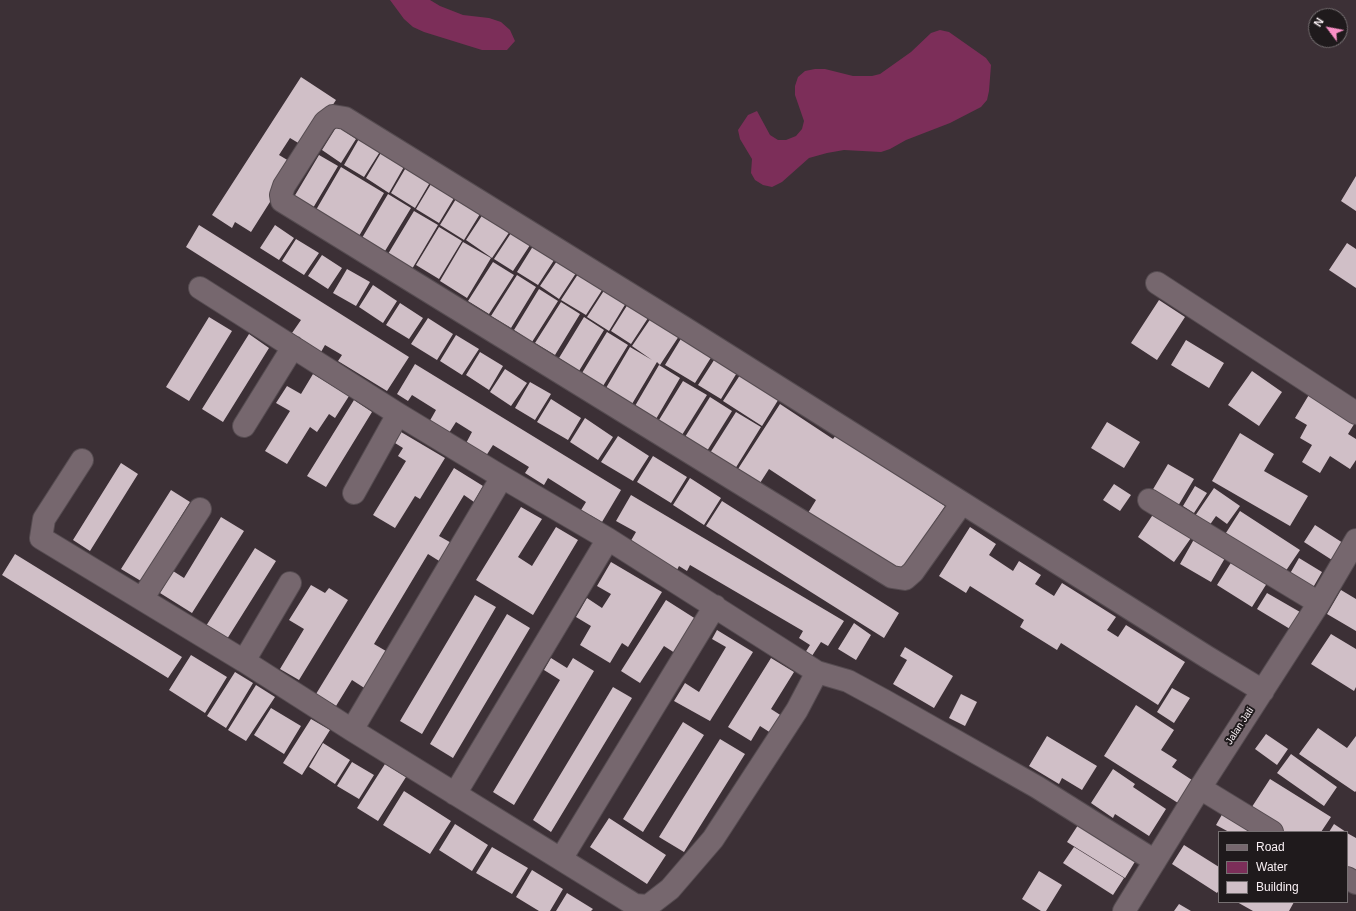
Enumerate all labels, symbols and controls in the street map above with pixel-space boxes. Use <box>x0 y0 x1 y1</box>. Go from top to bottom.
north arrow <box>1308 8 1348 48</box>
text: N <box>1311 16 1326 29</box>
street label: Jalan Jati <box>1223 705 1257 747</box>
legend <box>1218 831 1348 903</box>
text: Road <box>1256 840 1285 854</box>
text: Water <box>1256 860 1288 874</box>
text: Building <box>1256 880 1299 894</box>

